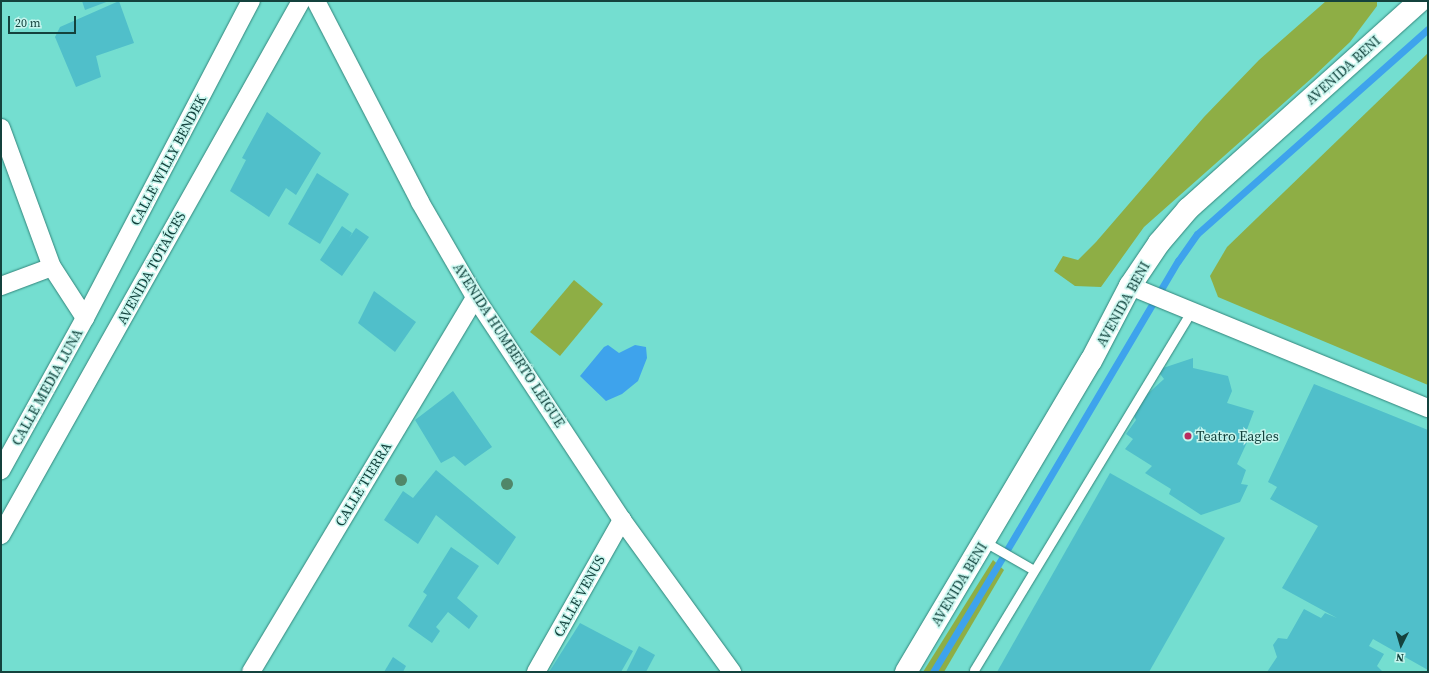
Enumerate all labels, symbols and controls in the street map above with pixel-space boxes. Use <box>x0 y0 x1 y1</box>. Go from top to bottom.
scale bar <box>10 8 78 34</box>
text: 20 m <box>15 15 41 31</box>
street label: AVENIDA BENI <box>1302 32 1384 108</box>
street label: CALLE WILLY BENDEK <box>126 92 210 228</box>
street label: AVENIDA TOTAÍCES <box>113 209 189 327</box>
street label: AVENIDA BENI <box>1093 258 1153 350</box>
street label: AVENIDA HUMBERTO LEIGUE <box>450 260 568 430</box>
street label: CALLE MEDIA LUNA <box>8 326 86 448</box>
place label: Teatro Eagles <box>1196 428 1279 444</box>
marker: Teatro Eagles <box>1183 431 1193 441</box>
street label: CALLE TIERRA <box>331 439 395 529</box>
street label: AVENIDA BENI <box>927 539 991 629</box>
street label: CALLE VENUS <box>550 552 608 640</box>
north arrow <box>1381 625 1421 665</box>
text: N <box>1395 650 1405 665</box>

